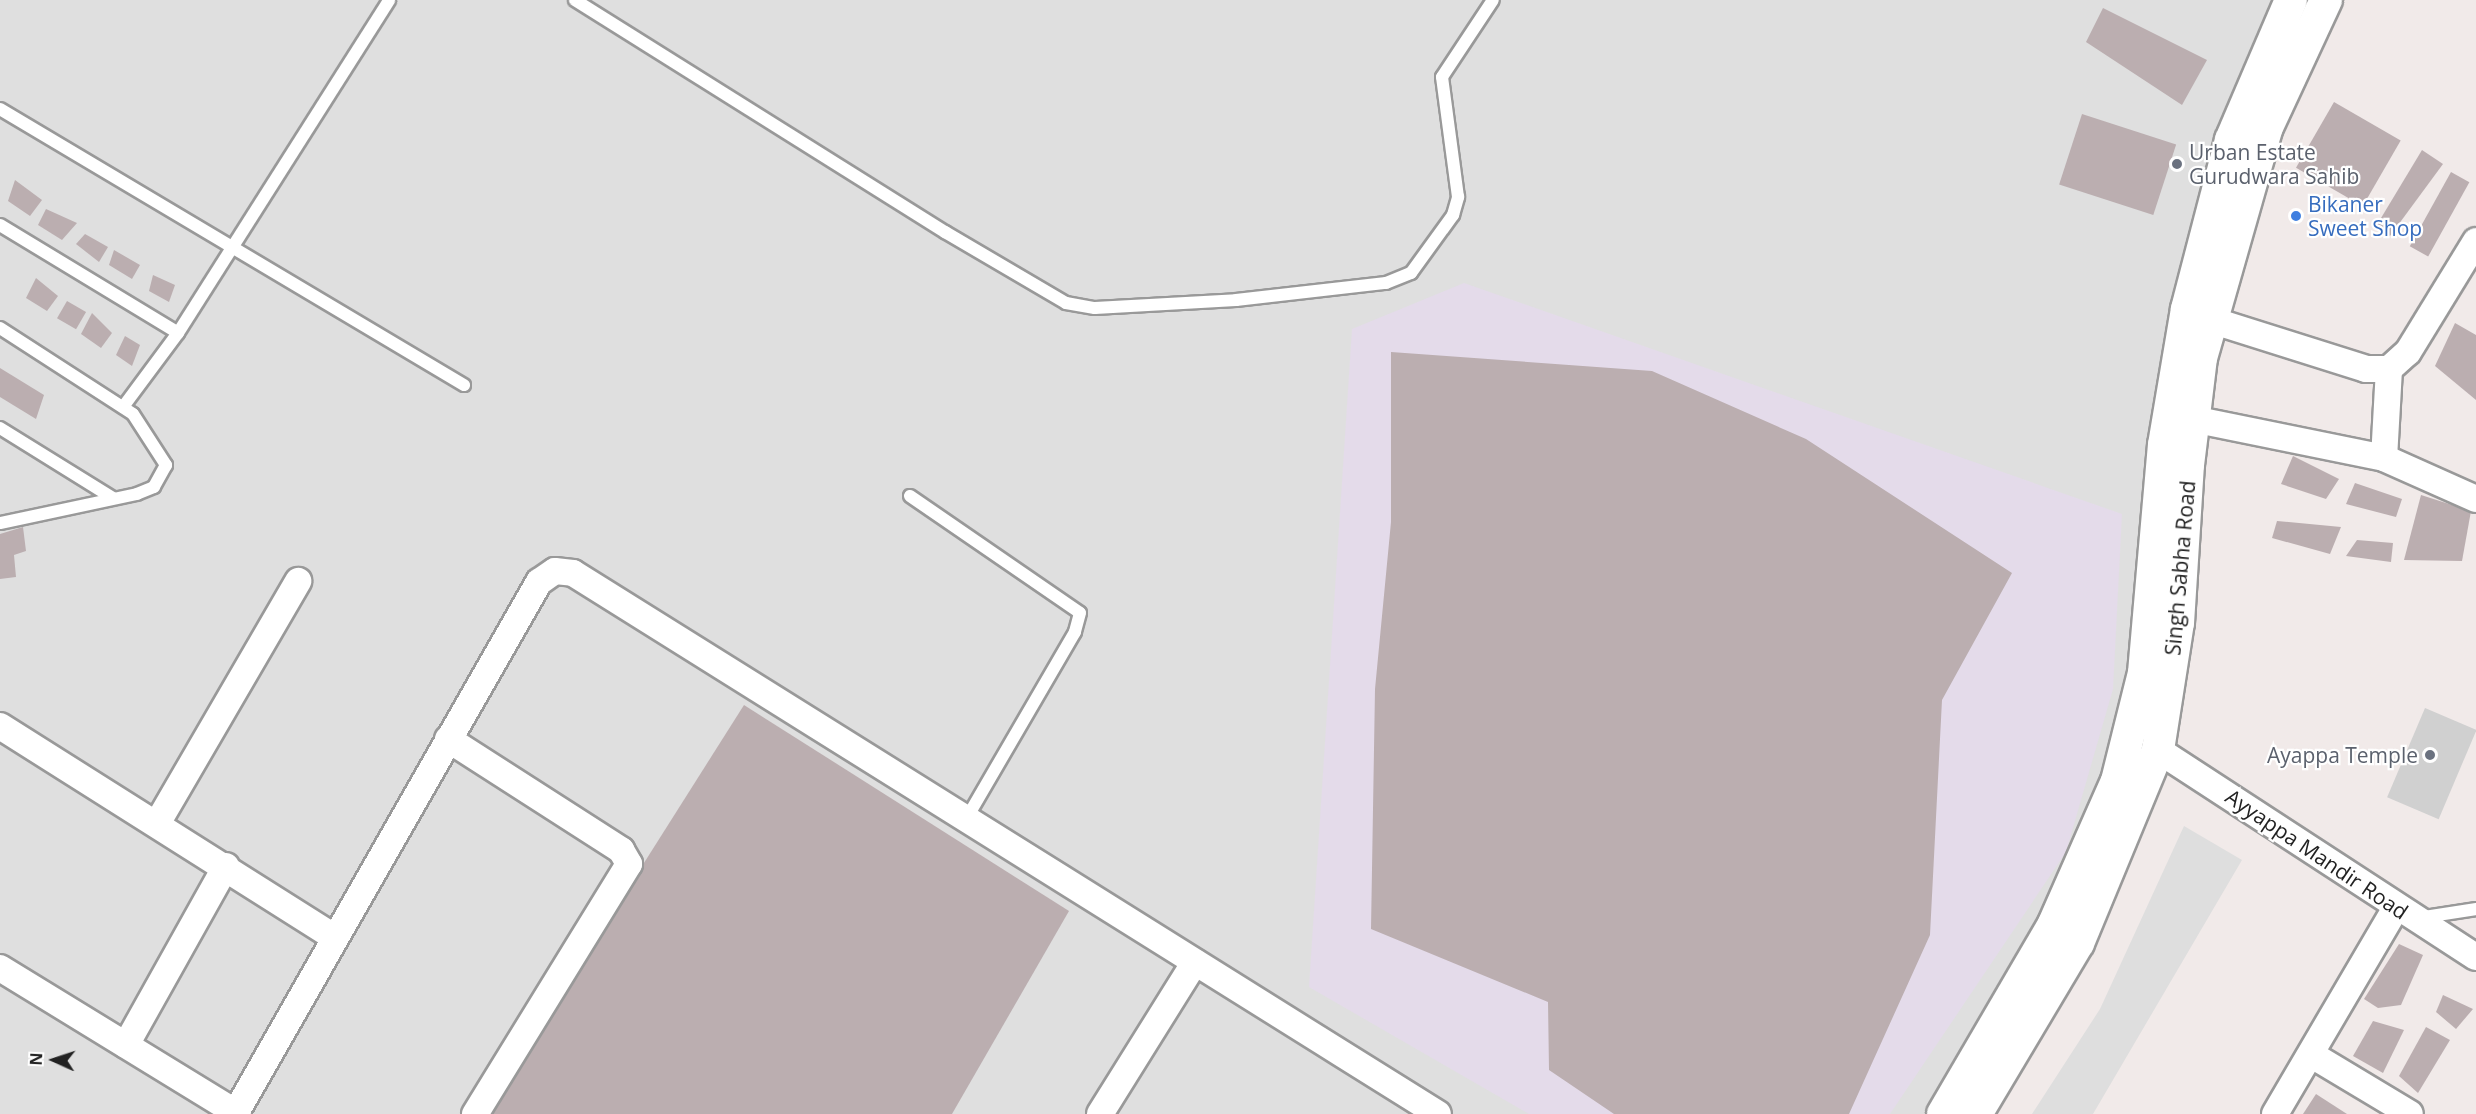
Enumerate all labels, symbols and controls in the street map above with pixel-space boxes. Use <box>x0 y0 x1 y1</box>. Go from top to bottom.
place label: Urban Estate Gurudwara Sahib <box>2189 139 2359 189</box>
marker: Urban Estate Gurudwara Sahib <box>2170 157 2184 171</box>
place label: Bikaner Sweet Shop <box>2308 191 2422 241</box>
marker: Bikaner Sweet Shop <box>2289 209 2303 223</box>
street label: Singh Sabha Road <box>2160 479 2200 657</box>
place label: Ayappa Temple <box>2267 742 2418 768</box>
marker: Ayappa Temple <box>2423 748 2437 762</box>
street label: Ayyappa Mandir Road <box>2221 784 2413 924</box>
north arrow <box>24 1030 84 1090</box>
text: N <box>25 1052 47 1066</box>

